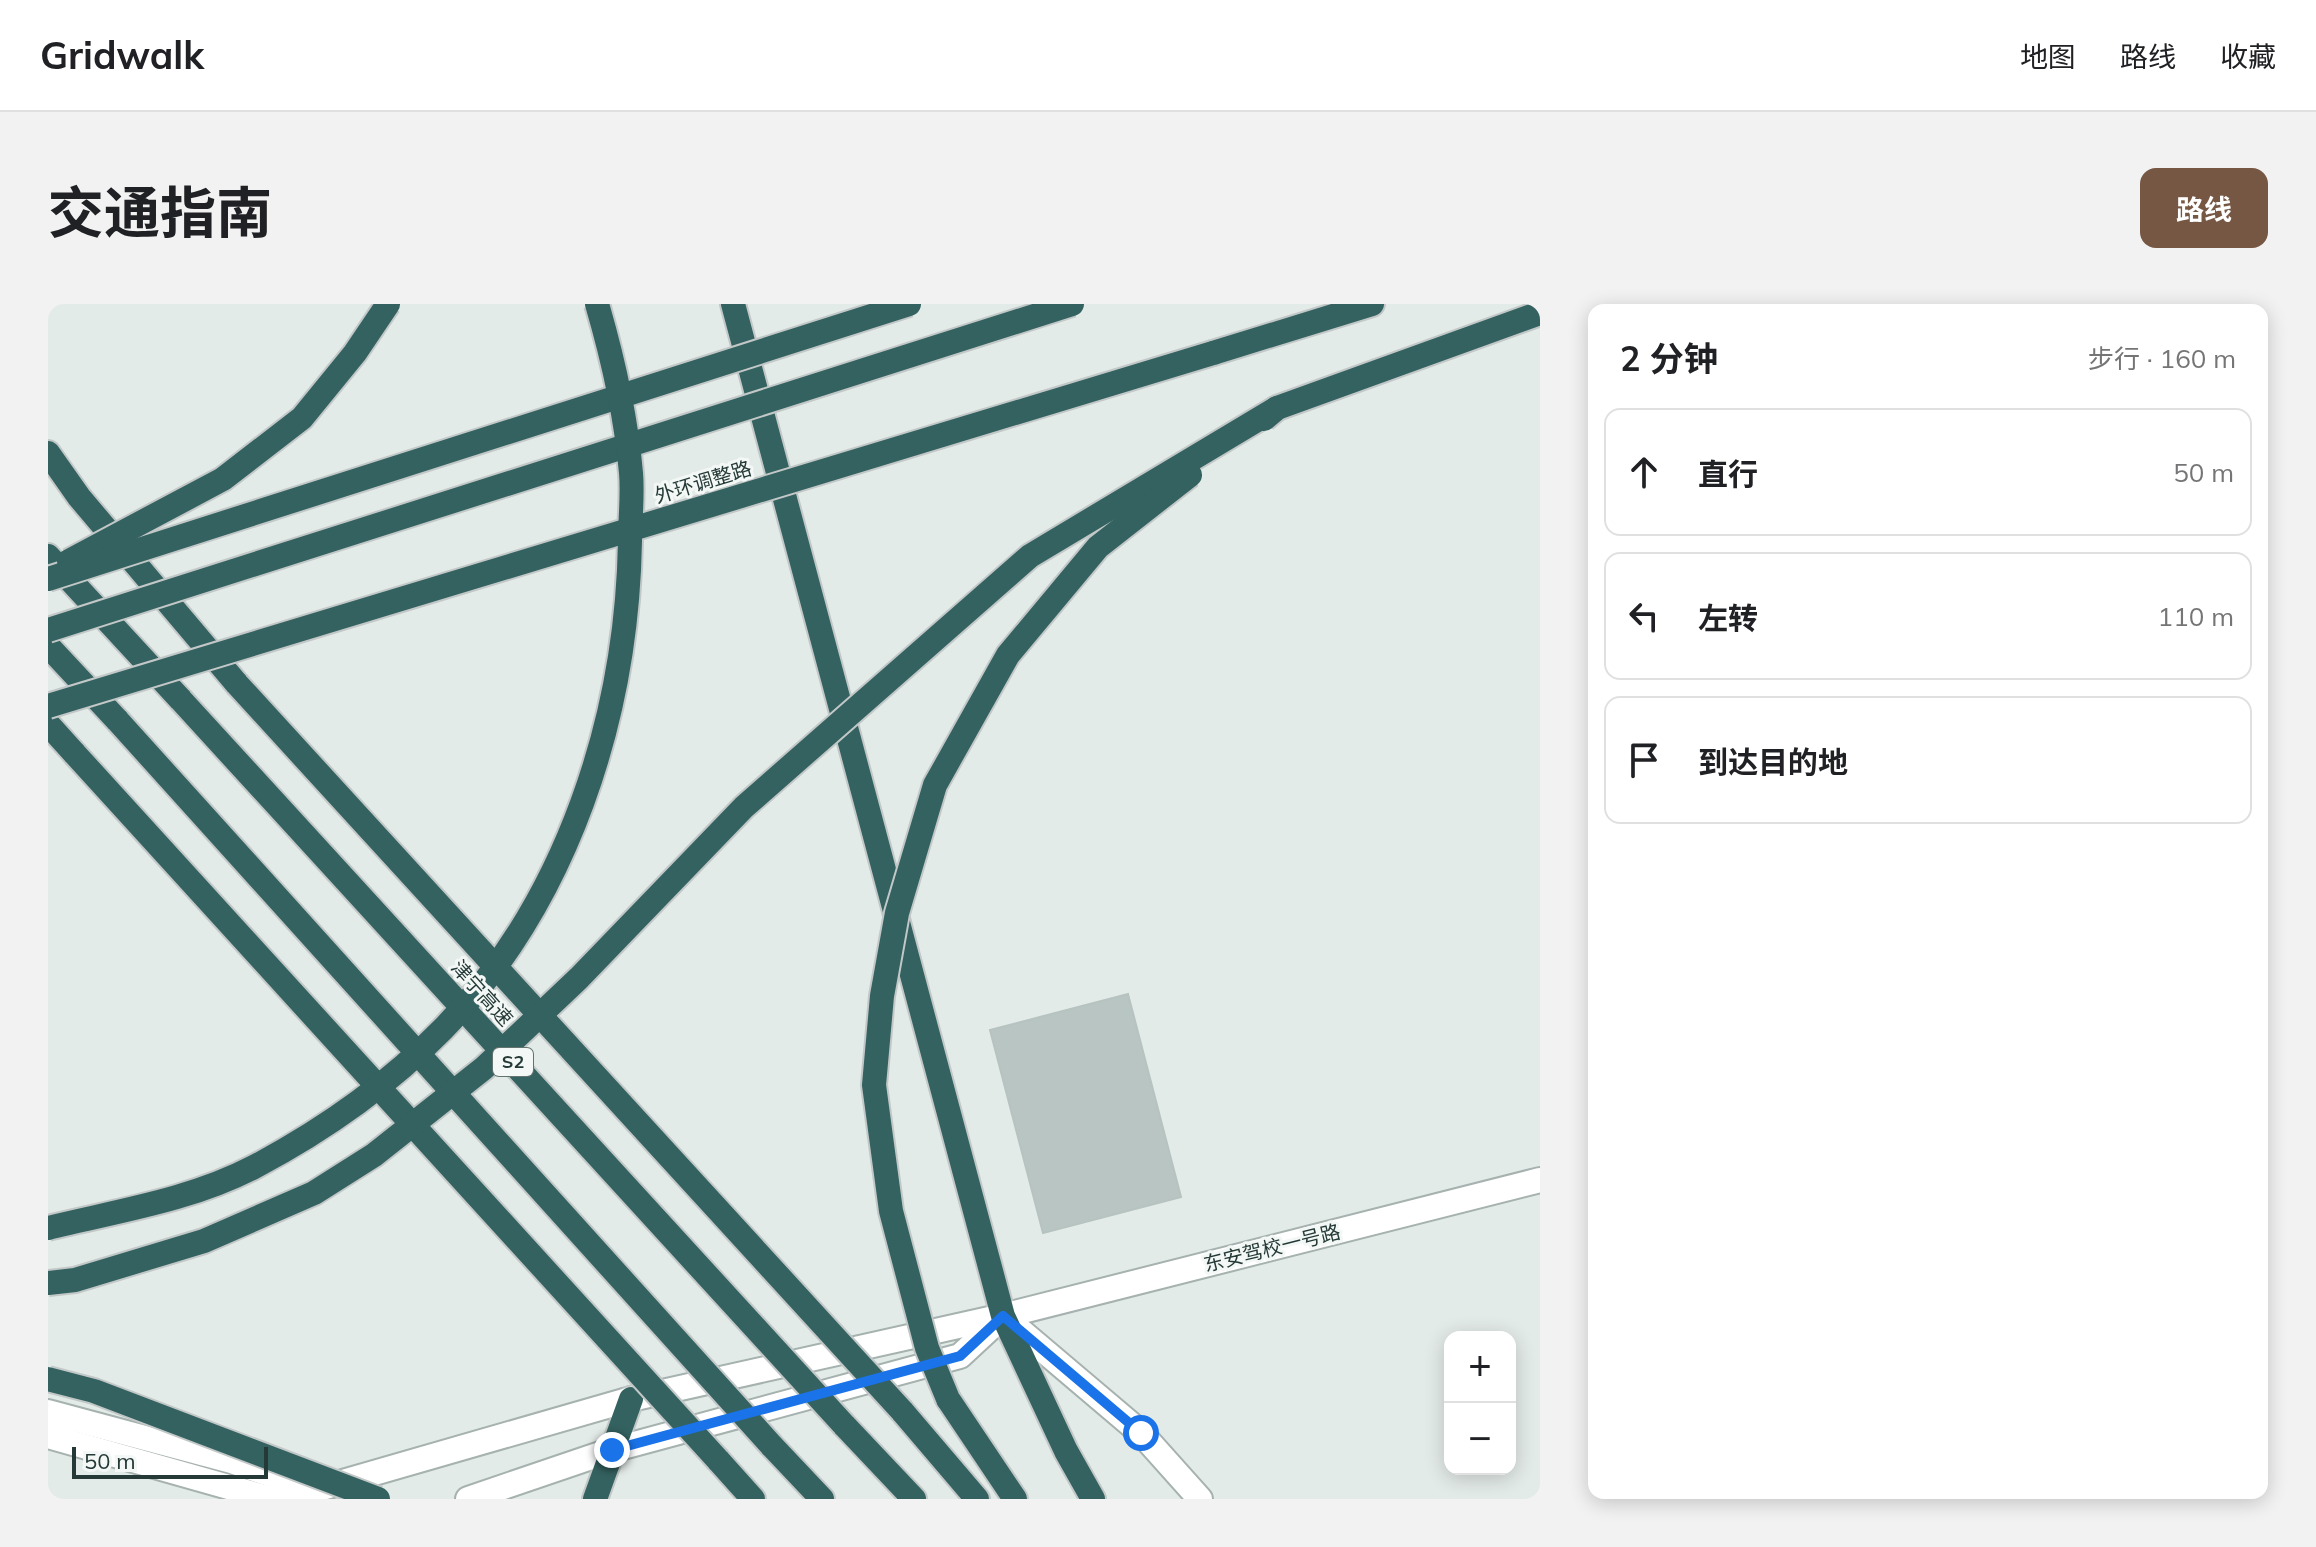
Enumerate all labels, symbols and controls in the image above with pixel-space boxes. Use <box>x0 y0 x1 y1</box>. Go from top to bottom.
text: Gridwalk <box>40 31 204 79</box>
text: 地图 <box>2020 39 2076 74</box>
text: 路线 <box>2120 39 2176 74</box>
text: 收藏 <box>2220 39 2276 74</box>
button: 路线 <box>2140 168 2268 248</box>
text: 交通指南 <box>48 177 272 247</box>
text: 2 分钟 <box>1620 337 1718 380</box>
text: 步行 · 160 m <box>2088 342 2236 375</box>
icon: ahead <box>1622 450 1666 494</box>
street label: 外环调整路 <box>651 455 754 508</box>
text: 直行 <box>1698 455 1758 493</box>
text: 50 m <box>2173 456 2234 489</box>
icon: left <box>1622 594 1666 638</box>
text: 左转 <box>1698 599 1758 637</box>
text: 110 m <box>2158 600 2234 633</box>
icon: arrive <box>1622 738 1666 782</box>
text: 到达目的地 <box>1698 743 1848 781</box>
street label: 津宁高速 <box>446 955 518 1031</box>
road number: S2 <box>493 1048 533 1076</box>
street label: 东安驾校一号路 <box>1201 1218 1343 1277</box>
map controls <box>1444 1331 1516 1475</box>
button: + <box>1444 1331 1516 1403</box>
button: − <box>1444 1403 1516 1475</box>
route start <box>1123 1415 1159 1451</box>
route end <box>594 1432 630 1468</box>
scale bar <box>72 1443 268 1479</box>
text: 50 m <box>84 1447 135 1475</box>

